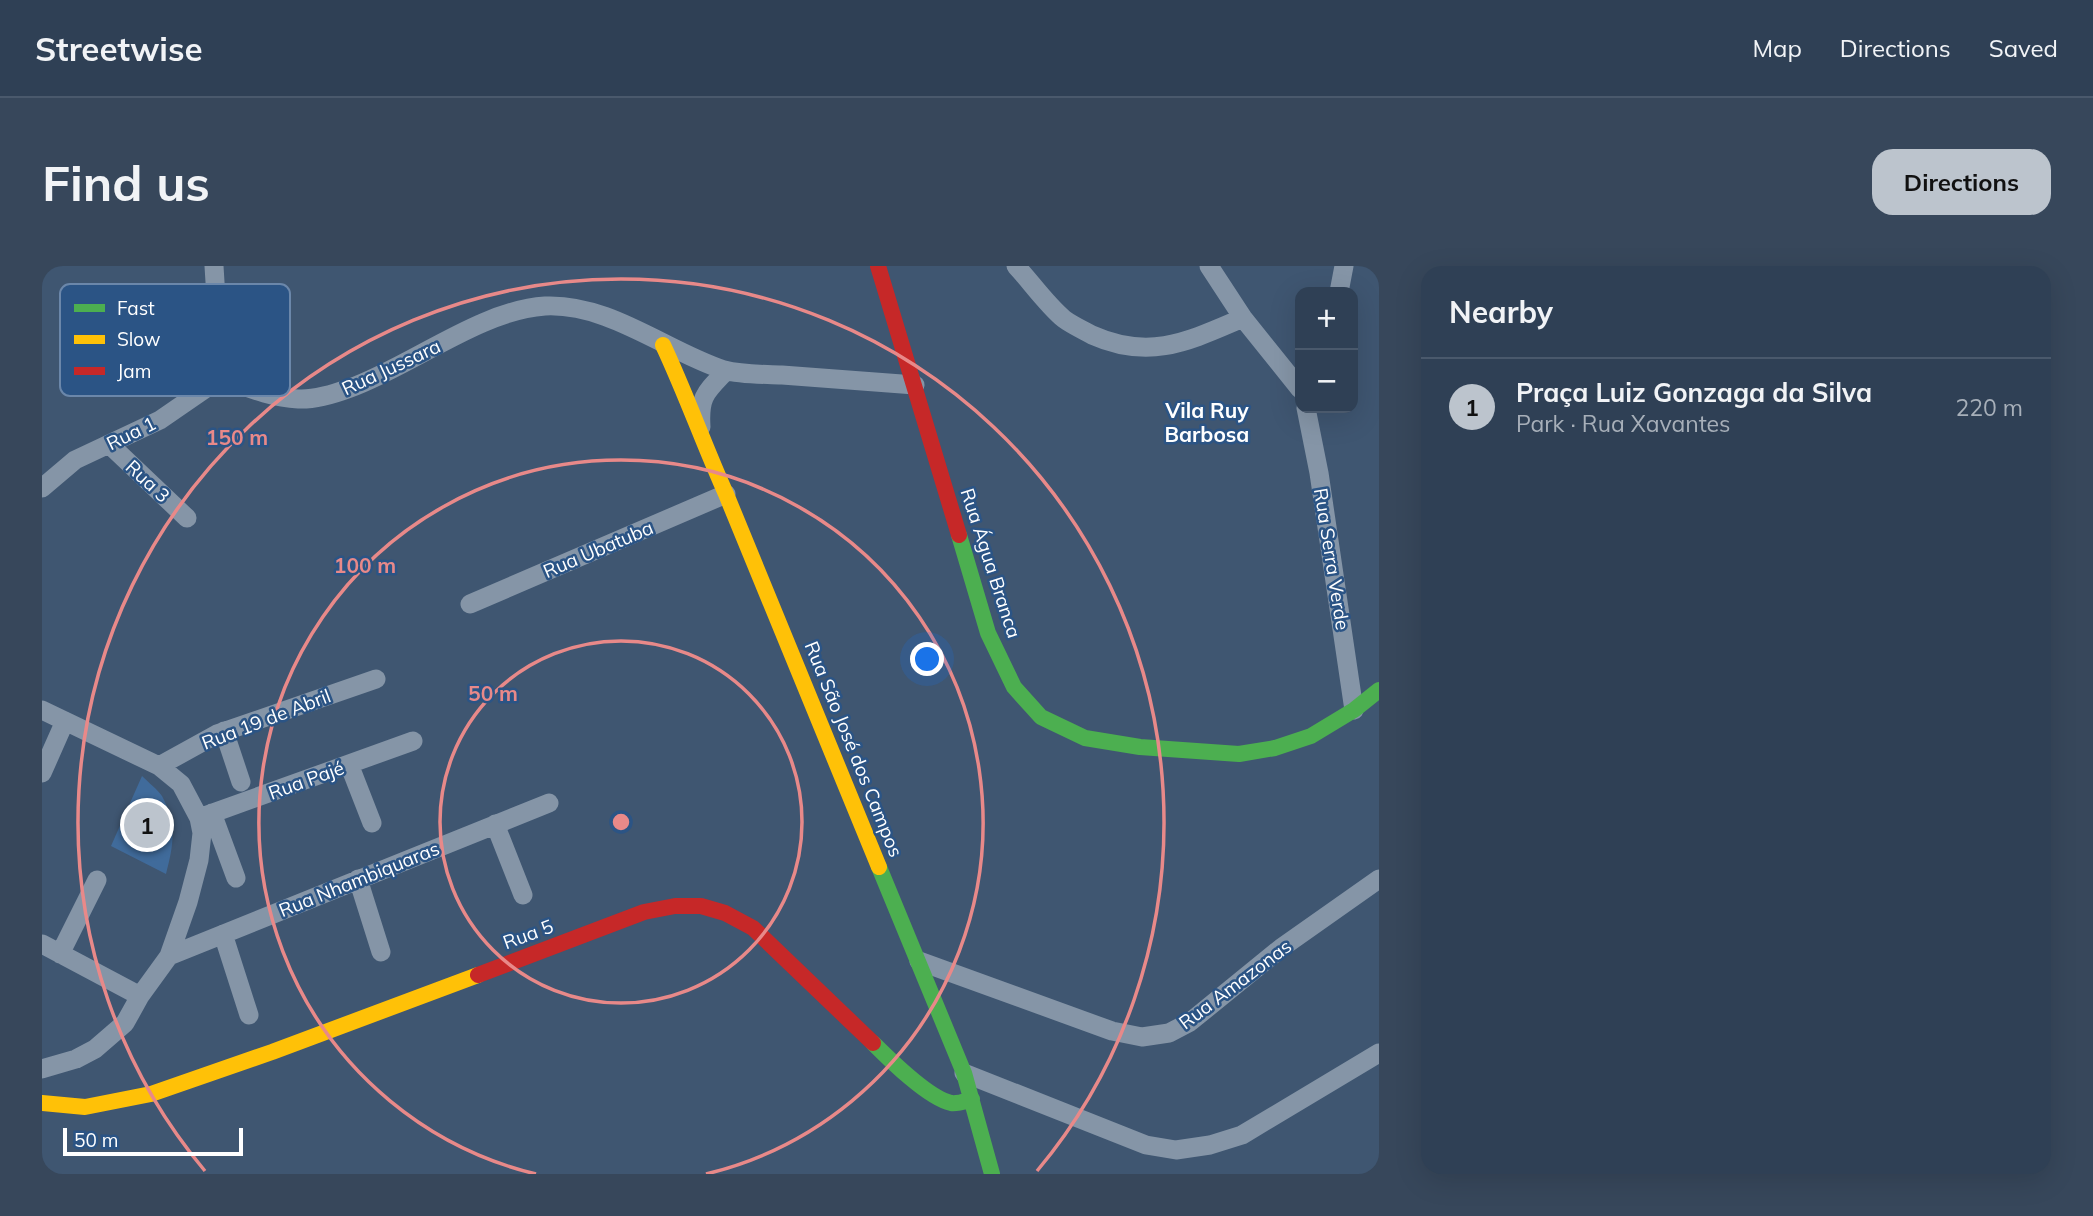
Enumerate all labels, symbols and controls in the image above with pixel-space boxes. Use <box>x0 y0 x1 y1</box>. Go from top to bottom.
text: Streetwise <box>35 28 203 69</box>
text: Map <box>1752 33 1802 63</box>
text: Directions <box>1840 33 1951 63</box>
text: Saved <box>1989 33 2058 63</box>
button: Directions <box>1872 149 2051 215</box>
text: Find us <box>42 152 210 213</box>
legend <box>60 284 290 396</box>
map controls <box>1295 287 1358 413</box>
button: + <box>1295 287 1358 350</box>
text: Nearby <box>1449 293 1553 331</box>
text: Fast <box>117 296 155 320</box>
text: Slow <box>117 327 161 351</box>
street label: Rua Jussara <box>338 334 444 400</box>
button: − <box>1295 350 1358 413</box>
text: Jam <box>117 359 151 383</box>
text: Praça Luiz Gonzaga da Silva <box>1516 376 1872 409</box>
text: 1 <box>1465 393 1479 422</box>
text: 220 m <box>1955 393 2023 422</box>
district label: Vila Ruy Barbosa <box>1164 397 1249 447</box>
text: Park · Rua Xavantes <box>1516 409 1731 438</box>
street label: Rua 1 <box>102 411 160 455</box>
text: 150 m <box>206 424 268 450</box>
street label: Rua 3 <box>121 455 175 507</box>
street label: Rua Água Branca <box>955 485 1027 641</box>
street label: Rua Serra Verde <box>1309 486 1355 632</box>
street label: Rua Ubatuba <box>539 515 657 583</box>
text: 100 m <box>334 552 396 578</box>
street label: Rua São José dos Campos <box>800 638 908 860</box>
your location <box>910 642 944 676</box>
text: 50 m <box>468 680 518 706</box>
street label: Rua 19 de Abril <box>198 683 334 755</box>
street label: Rua Pajé <box>265 755 347 805</box>
pin: 1 <box>124 799 170 851</box>
centre of rings <box>609 810 633 834</box>
street label: Rua Nhambiquaras <box>275 836 443 922</box>
street label: Rua 5 <box>500 914 556 954</box>
street label: Rua Amazonas <box>1174 934 1296 1034</box>
scale bar <box>63 1125 243 1157</box>
text: 50 m <box>74 1128 118 1152</box>

